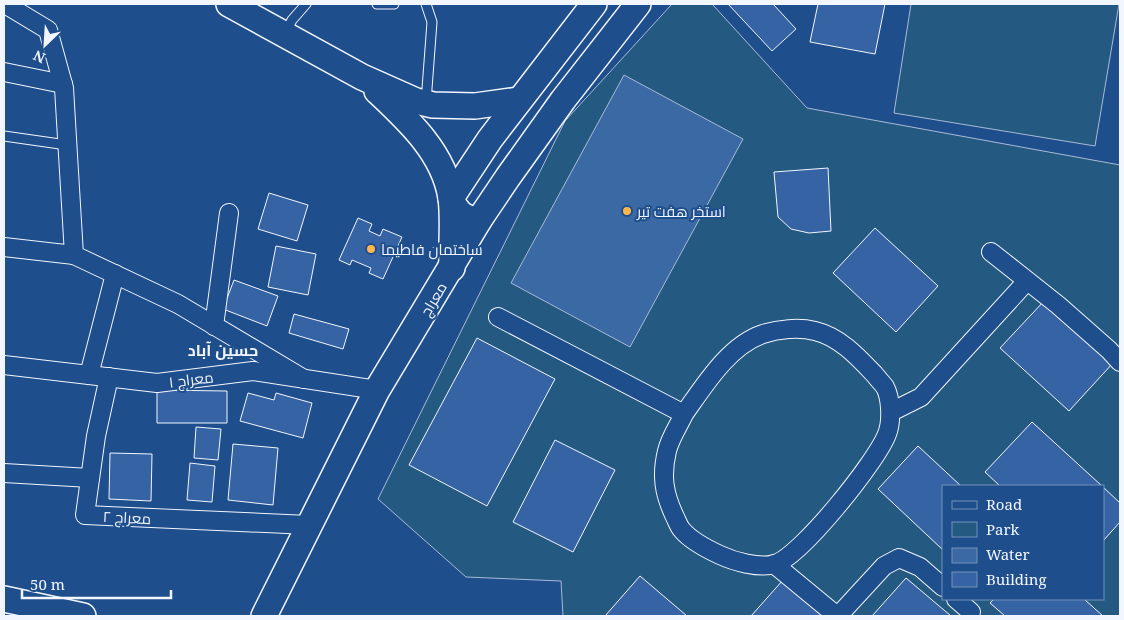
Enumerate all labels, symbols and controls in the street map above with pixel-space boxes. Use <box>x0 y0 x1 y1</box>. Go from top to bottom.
north arrow <box>20 20 70 70</box>
text: N <box>30 46 48 68</box>
place label: استخر هفت تیر <box>636 201 726 221</box>
marker: استخر هفت تیر <box>621 205 633 217</box>
place label: ساختمان فاطیما <box>381 239 483 260</box>
marker: ساختمان فاطیما <box>365 243 377 255</box>
street label: معراج <box>415 278 453 321</box>
district label: حسین آباد <box>188 339 258 361</box>
street label: معراج ۱ <box>167 366 215 394</box>
legend <box>942 485 1104 600</box>
text: Road <box>986 494 1022 514</box>
street label: معراج ۲ <box>102 506 152 530</box>
text: Park <box>986 519 1020 539</box>
text: Water <box>986 544 1029 564</box>
scale bar <box>22 568 171 600</box>
text: Building <box>986 569 1047 589</box>
text: 50 m <box>30 574 65 594</box>

